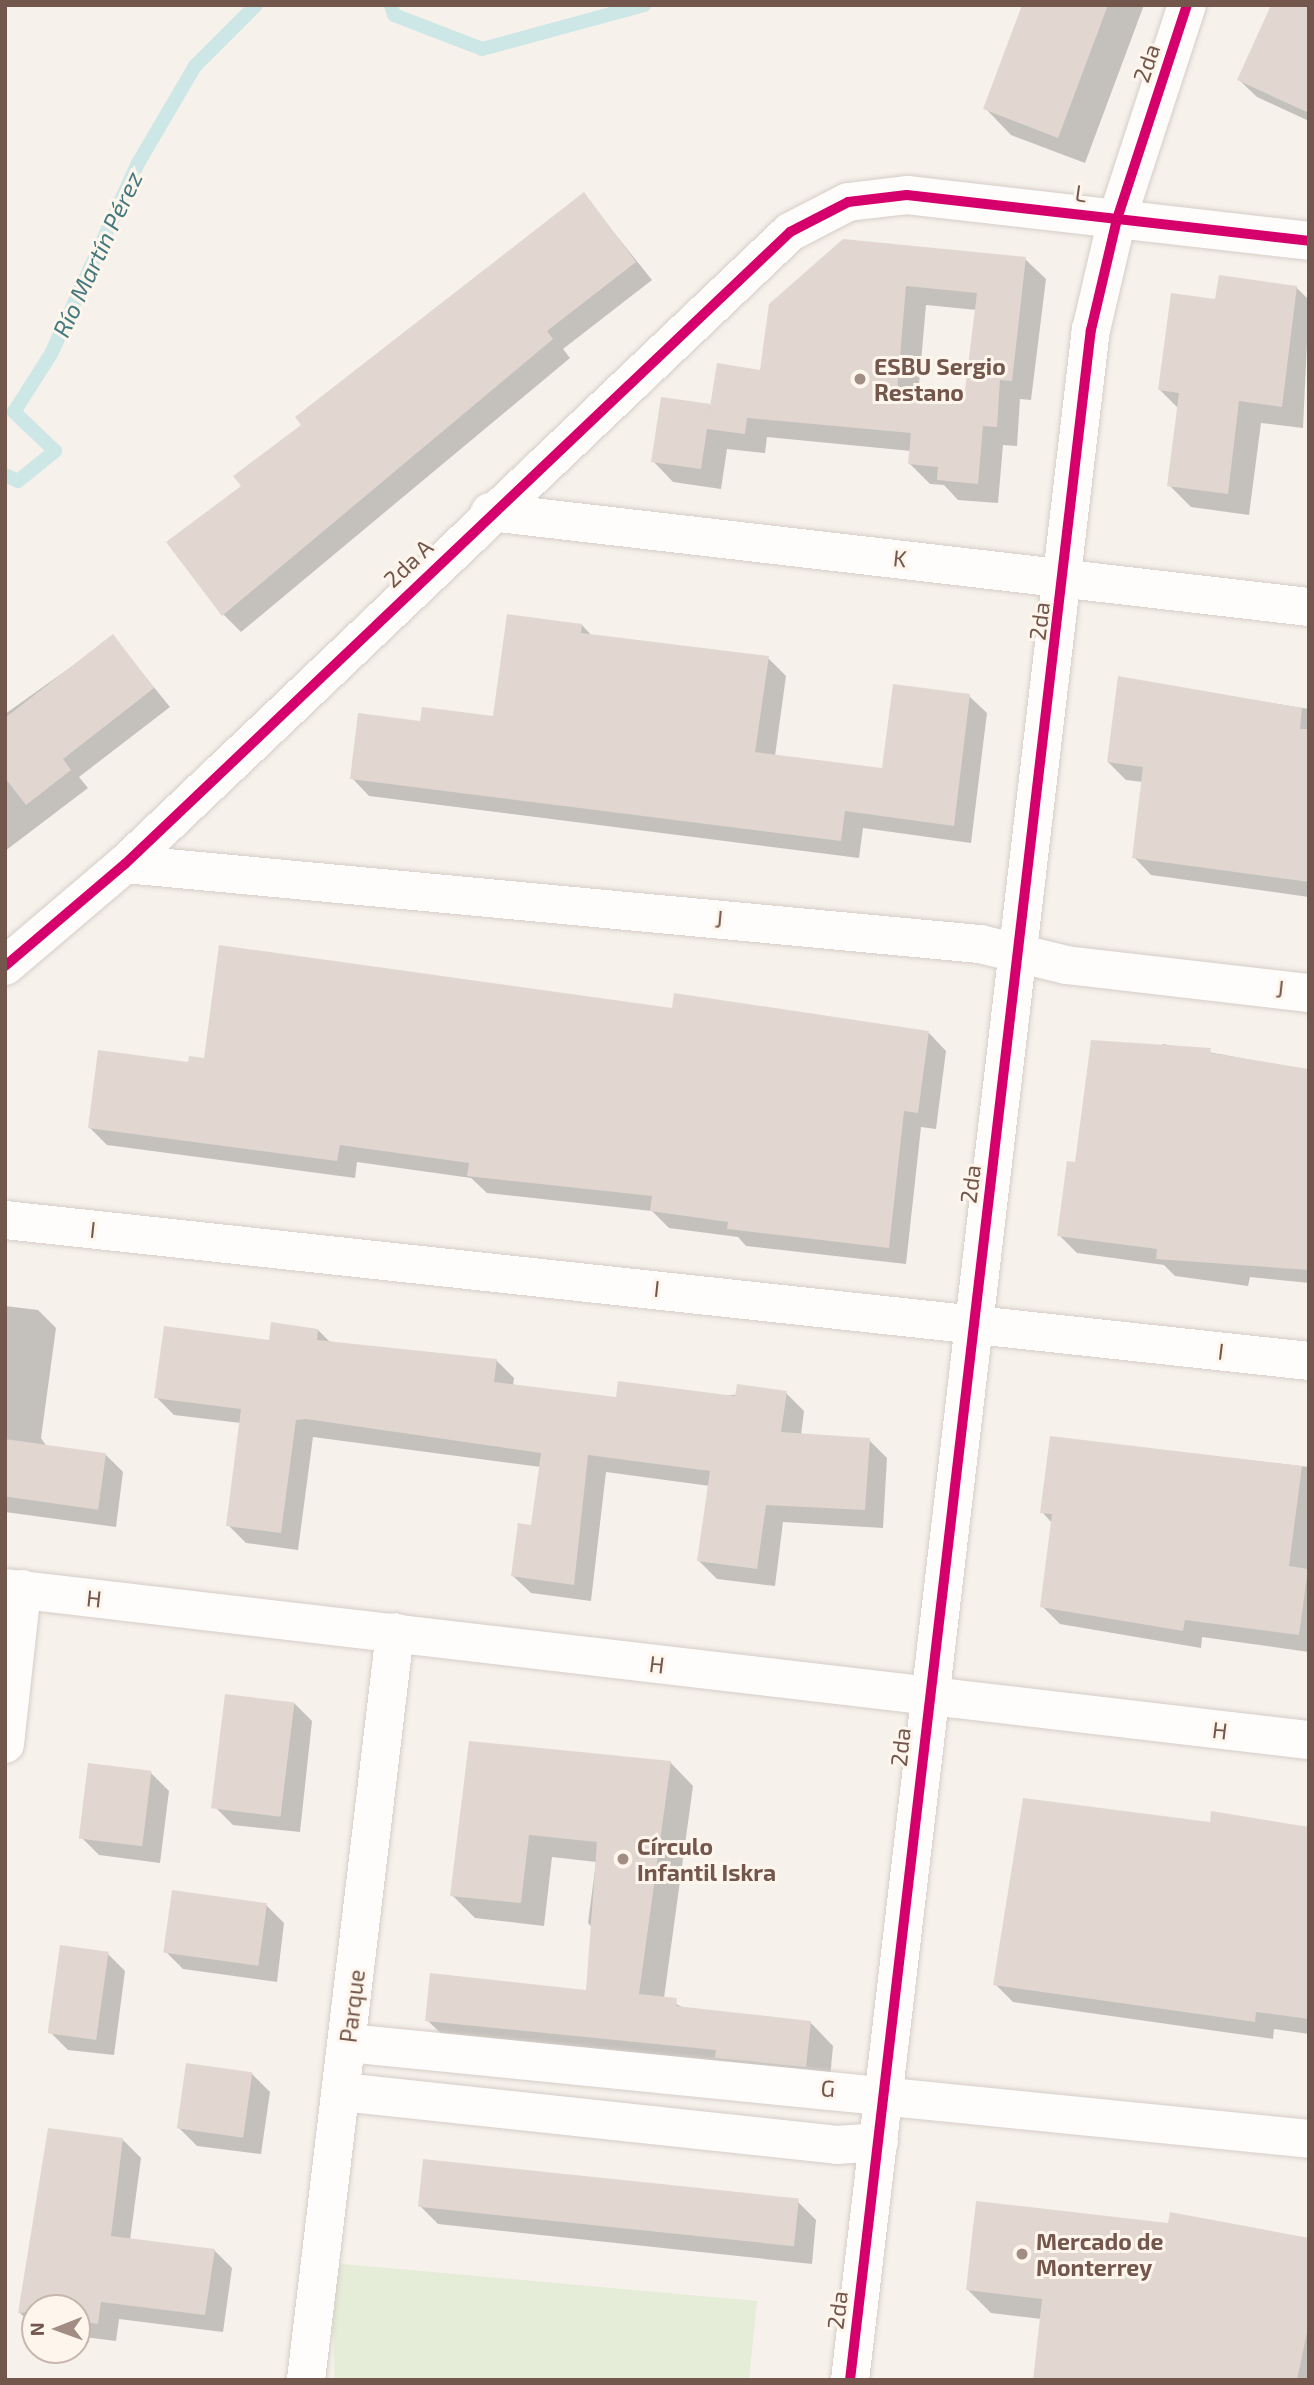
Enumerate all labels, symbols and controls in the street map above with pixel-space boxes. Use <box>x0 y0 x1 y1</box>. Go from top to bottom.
street label: 2da <box>1127 40 1165 86</box>
water label: Río Martín Pérez <box>46 167 148 341</box>
street label: L <box>1073 179 1089 207</box>
place label: ESBU Sergio Restano <box>874 352 1006 406</box>
marker: ESBU Sergio Restano <box>852 371 868 387</box>
street label: 2da A <box>377 533 439 593</box>
street label: K <box>892 544 908 572</box>
street label: 2da <box>1023 600 1055 642</box>
street label: J <box>714 905 724 933</box>
street label: J <box>1275 975 1285 1003</box>
street label: 2da <box>954 1163 986 1205</box>
street label: I <box>89 1215 97 1243</box>
street label: I <box>653 1274 661 1302</box>
street label: I <box>1216 1337 1226 1365</box>
street label: H <box>85 1583 103 1613</box>
street label: H <box>648 1649 666 1679</box>
street label: H <box>1211 1715 1229 1745</box>
street label: 2da <box>884 1726 916 1768</box>
place label: Círculo Infantil Iskra <box>637 1832 777 1886</box>
marker: Círculo Infantil Iskra <box>615 1851 631 1867</box>
street label: Parque <box>334 1968 370 2044</box>
street label: G <box>820 2074 836 2102</box>
place label: Mercado de Monterrey <box>1036 2227 1163 2281</box>
marker: Mercado de Monterrey <box>1014 2246 1030 2262</box>
street label: 2da <box>821 2289 853 2331</box>
north arrow <box>21 2294 91 2364</box>
text: N <box>25 2322 48 2336</box>

